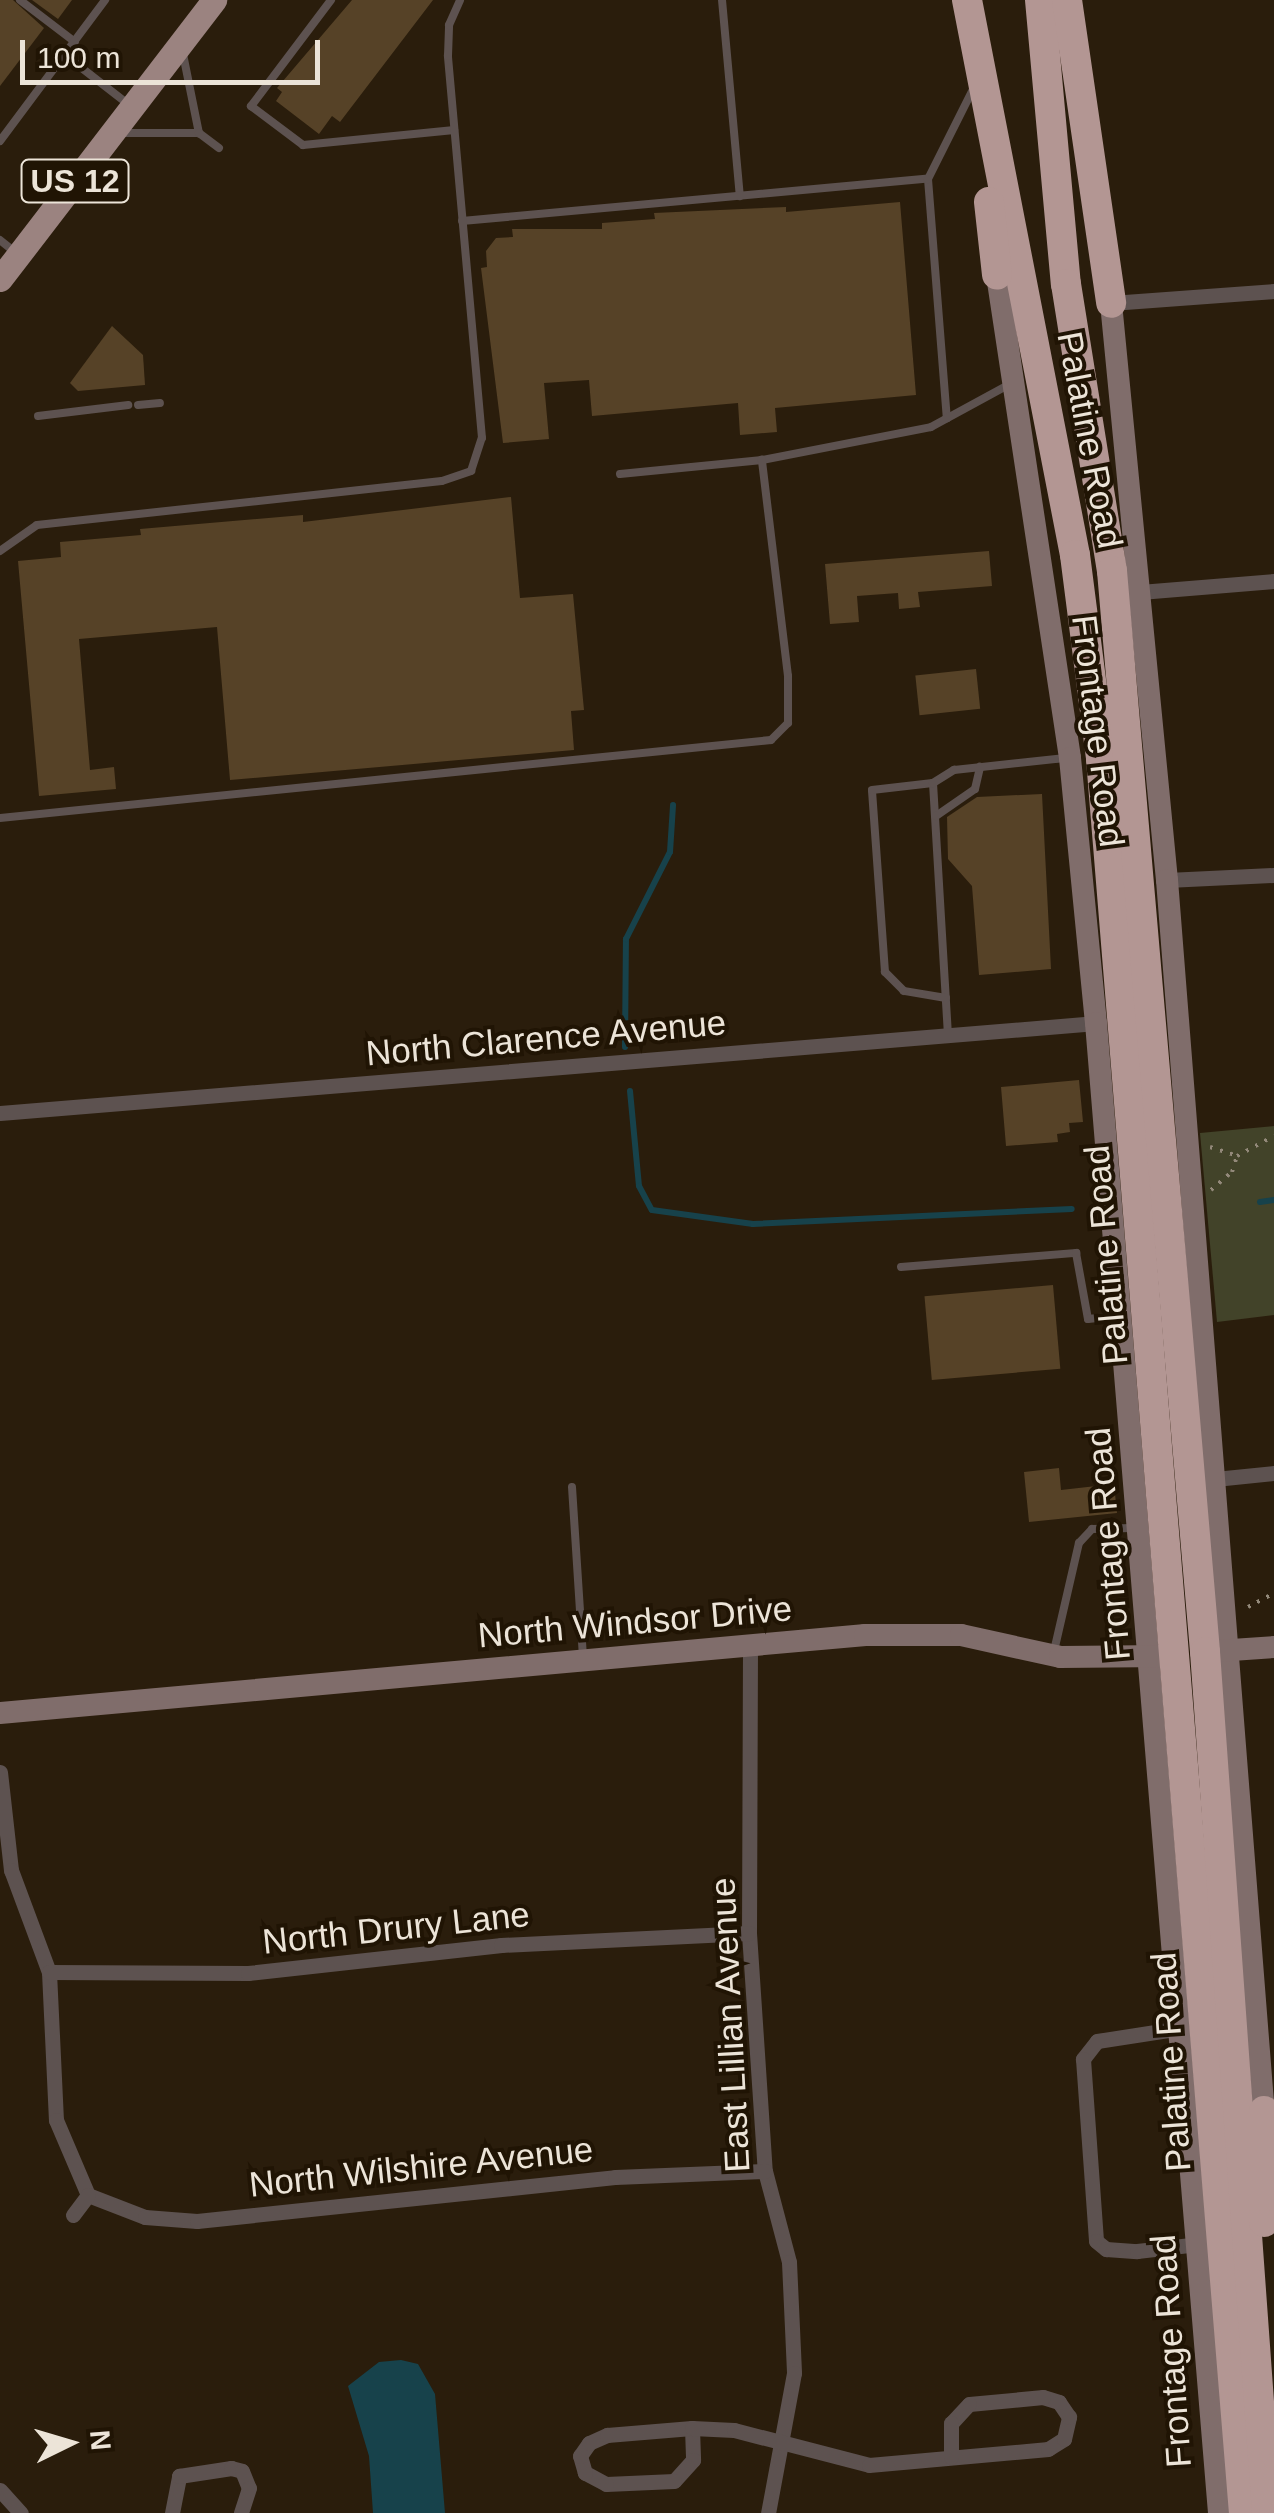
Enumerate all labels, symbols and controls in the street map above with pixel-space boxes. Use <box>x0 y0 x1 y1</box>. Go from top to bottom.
scale bar <box>25 20 325 82</box>
text: 100 m <box>37 41 120 74</box>
road number: US 12 <box>20 154 130 208</box>
street label: Palatine Road <box>1048 328 1132 552</box>
street label: Frontage Road <box>1063 613 1133 849</box>
street label: North Clarence Avenue <box>363 1001 729 1075</box>
street label: Palatine Road <box>1075 1144 1137 1366</box>
street label: Frontage Road <box>1077 1426 1139 1662</box>
street label: North Windsor Drive <box>476 1587 794 1657</box>
street label: East Lillian Avenue <box>701 1876 759 2174</box>
street label: North Drury Lane <box>260 1893 532 1963</box>
street label: Palatine Road <box>1142 1951 1200 2173</box>
street label: North Wilshire Avenue <box>246 2128 596 2206</box>
street label: Frontage Road <box>1142 2233 1200 2469</box>
north arrow <box>20 2393 120 2493</box>
text: N <box>84 2429 117 2452</box>

